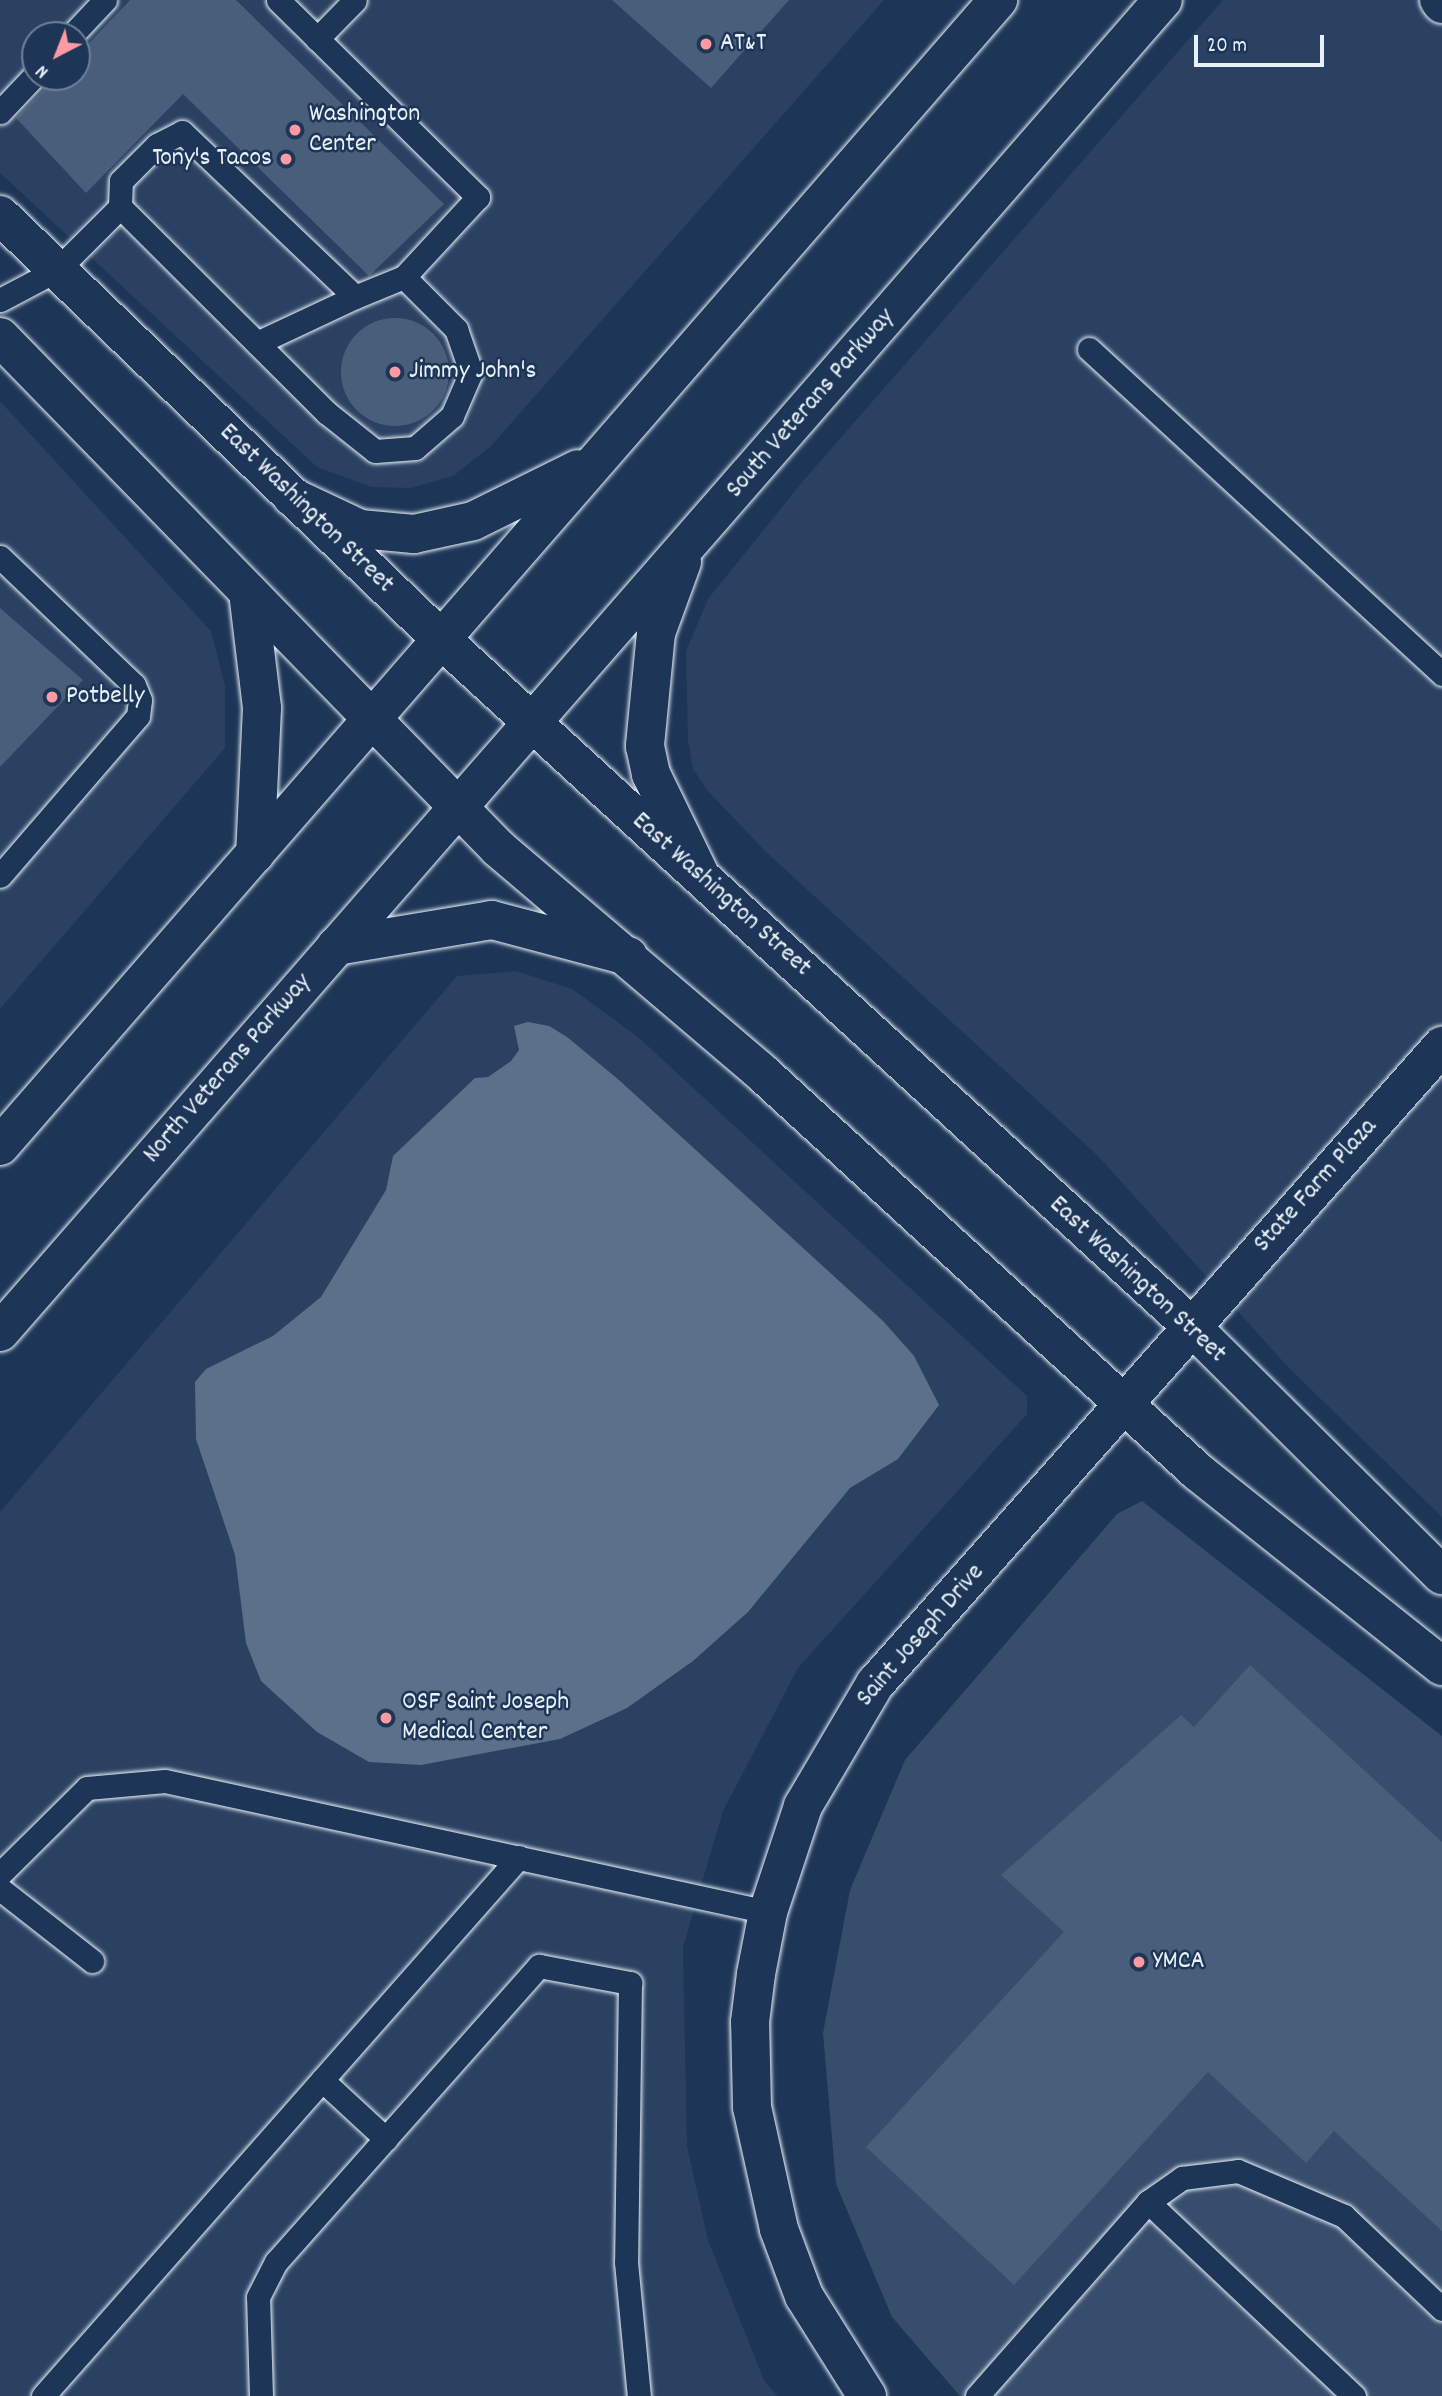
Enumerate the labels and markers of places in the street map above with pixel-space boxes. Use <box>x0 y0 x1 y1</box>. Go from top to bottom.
place label: AT&T <box>720 28 766 60</box>
marker: AT&T <box>698 36 714 52</box>
place label: Washington Center <box>309 99 420 160</box>
marker: Washington Center <box>287 122 303 138</box>
place label: Tony's Tacos <box>152 143 272 175</box>
marker: Tony's Tacos <box>278 151 294 167</box>
place label: Jimmy John's <box>409 356 536 388</box>
marker: Jimmy John's <box>387 364 403 380</box>
place label: Potbelly <box>66 681 145 713</box>
marker: Potbelly <box>44 689 60 705</box>
place label: OSF Saint Joseph Medical Center <box>402 1687 569 1748</box>
marker: OSF Saint Joseph Medical Center <box>376 1708 396 1728</box>
place label: YMCA <box>1153 1946 1205 1978</box>
marker: YMCA <box>1131 1954 1147 1970</box>

